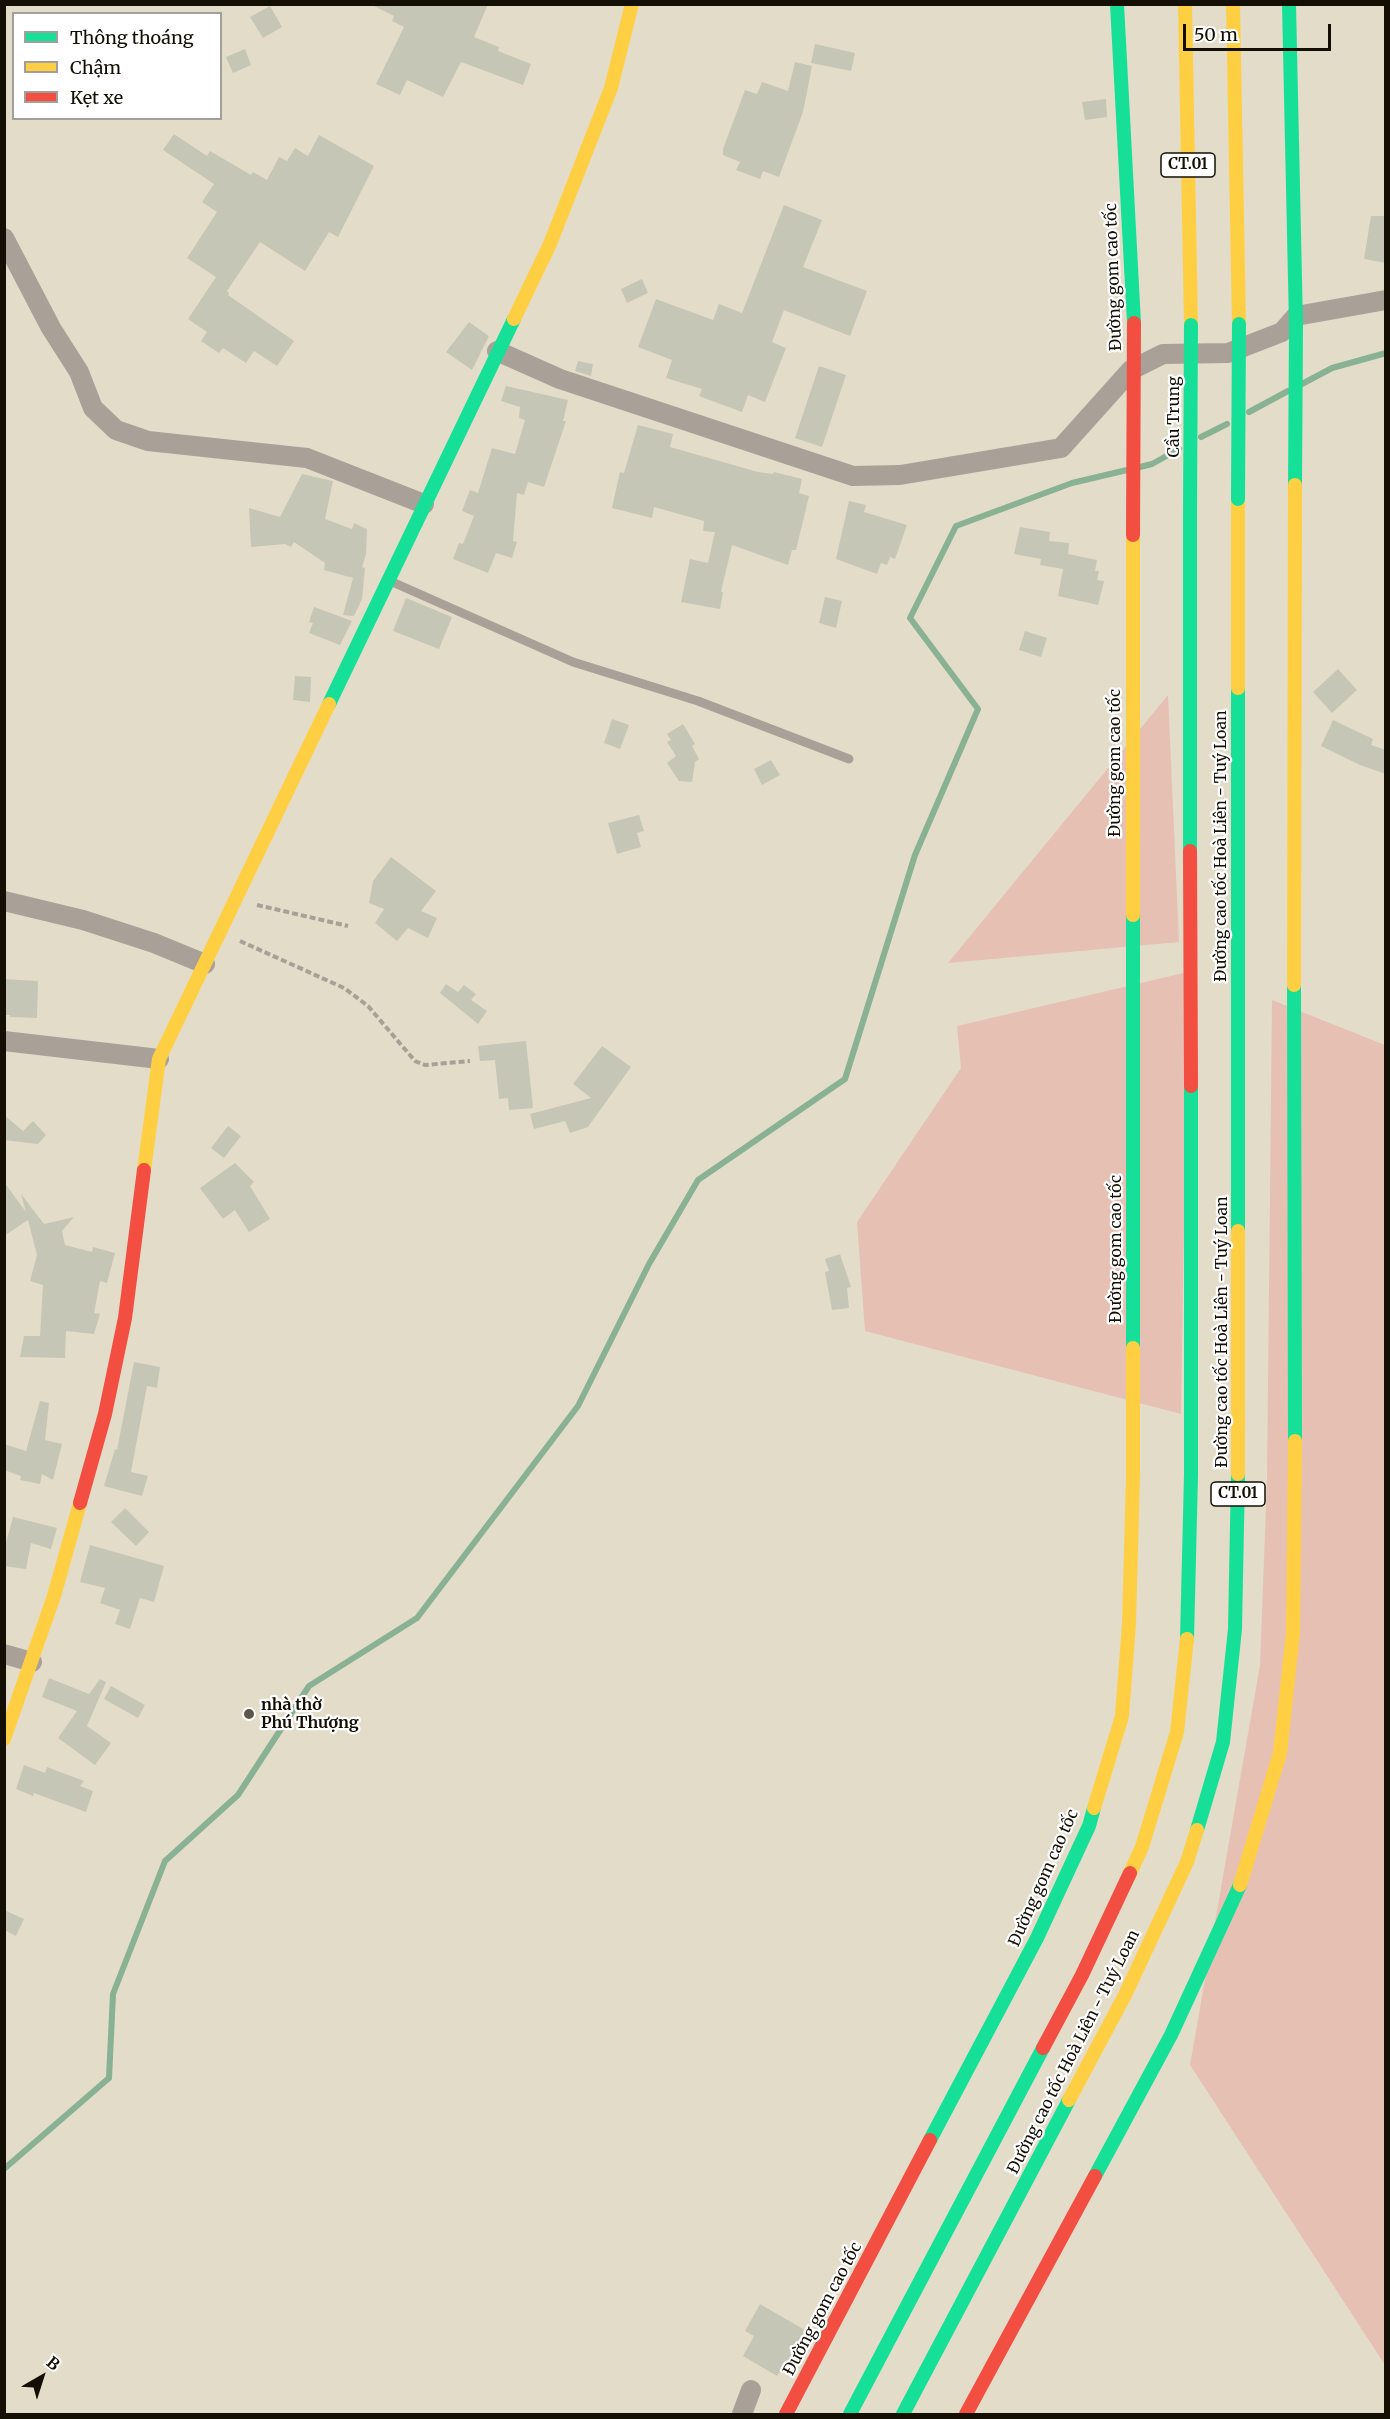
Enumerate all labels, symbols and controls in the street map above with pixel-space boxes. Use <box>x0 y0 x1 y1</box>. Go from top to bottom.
legend <box>12 12 222 120</box>
scale bar <box>1186 12 1334 50</box>
text: 50 m <box>1194 23 1238 46</box>
text: Thông thoáng <box>70 26 194 49</box>
text: Chậm <box>70 56 121 79</box>
text: Kẹt xe <box>70 86 123 109</box>
road number: CT.01 <box>1161 153 1215 177</box>
street label: Đường gom cao tốc <box>1102 203 1126 351</box>
street label: Cầu Trung <box>1164 376 1184 458</box>
street label: Đường gom cao tốc <box>1105 689 1125 837</box>
street label: Đường cao tốc Hoà Liên - Tuý Loan <box>1211 710 1231 982</box>
street label: Đường gom cao tốc <box>1106 1175 1126 1323</box>
street label: Đường cao tốc Hoà Liên - Tuý Loan <box>1212 1196 1232 1468</box>
road number: CT.01 <box>1211 1482 1265 1506</box>
place label: nhà thờ Phú Thượng <box>261 1695 359 1733</box>
marker: nhà thờ Phú Thượng <box>242 1707 256 1721</box>
street label: Đường gom cao tốc <box>1005 1807 1083 1949</box>
street label: Đường cao tốc Hoà Liên - Tuý Loan <box>1004 1927 1144 2177</box>
street label: Đường gom cao tốc <box>780 2239 866 2379</box>
north arrow <box>12 2347 72 2407</box>
text: B <box>43 2352 64 2374</box>

